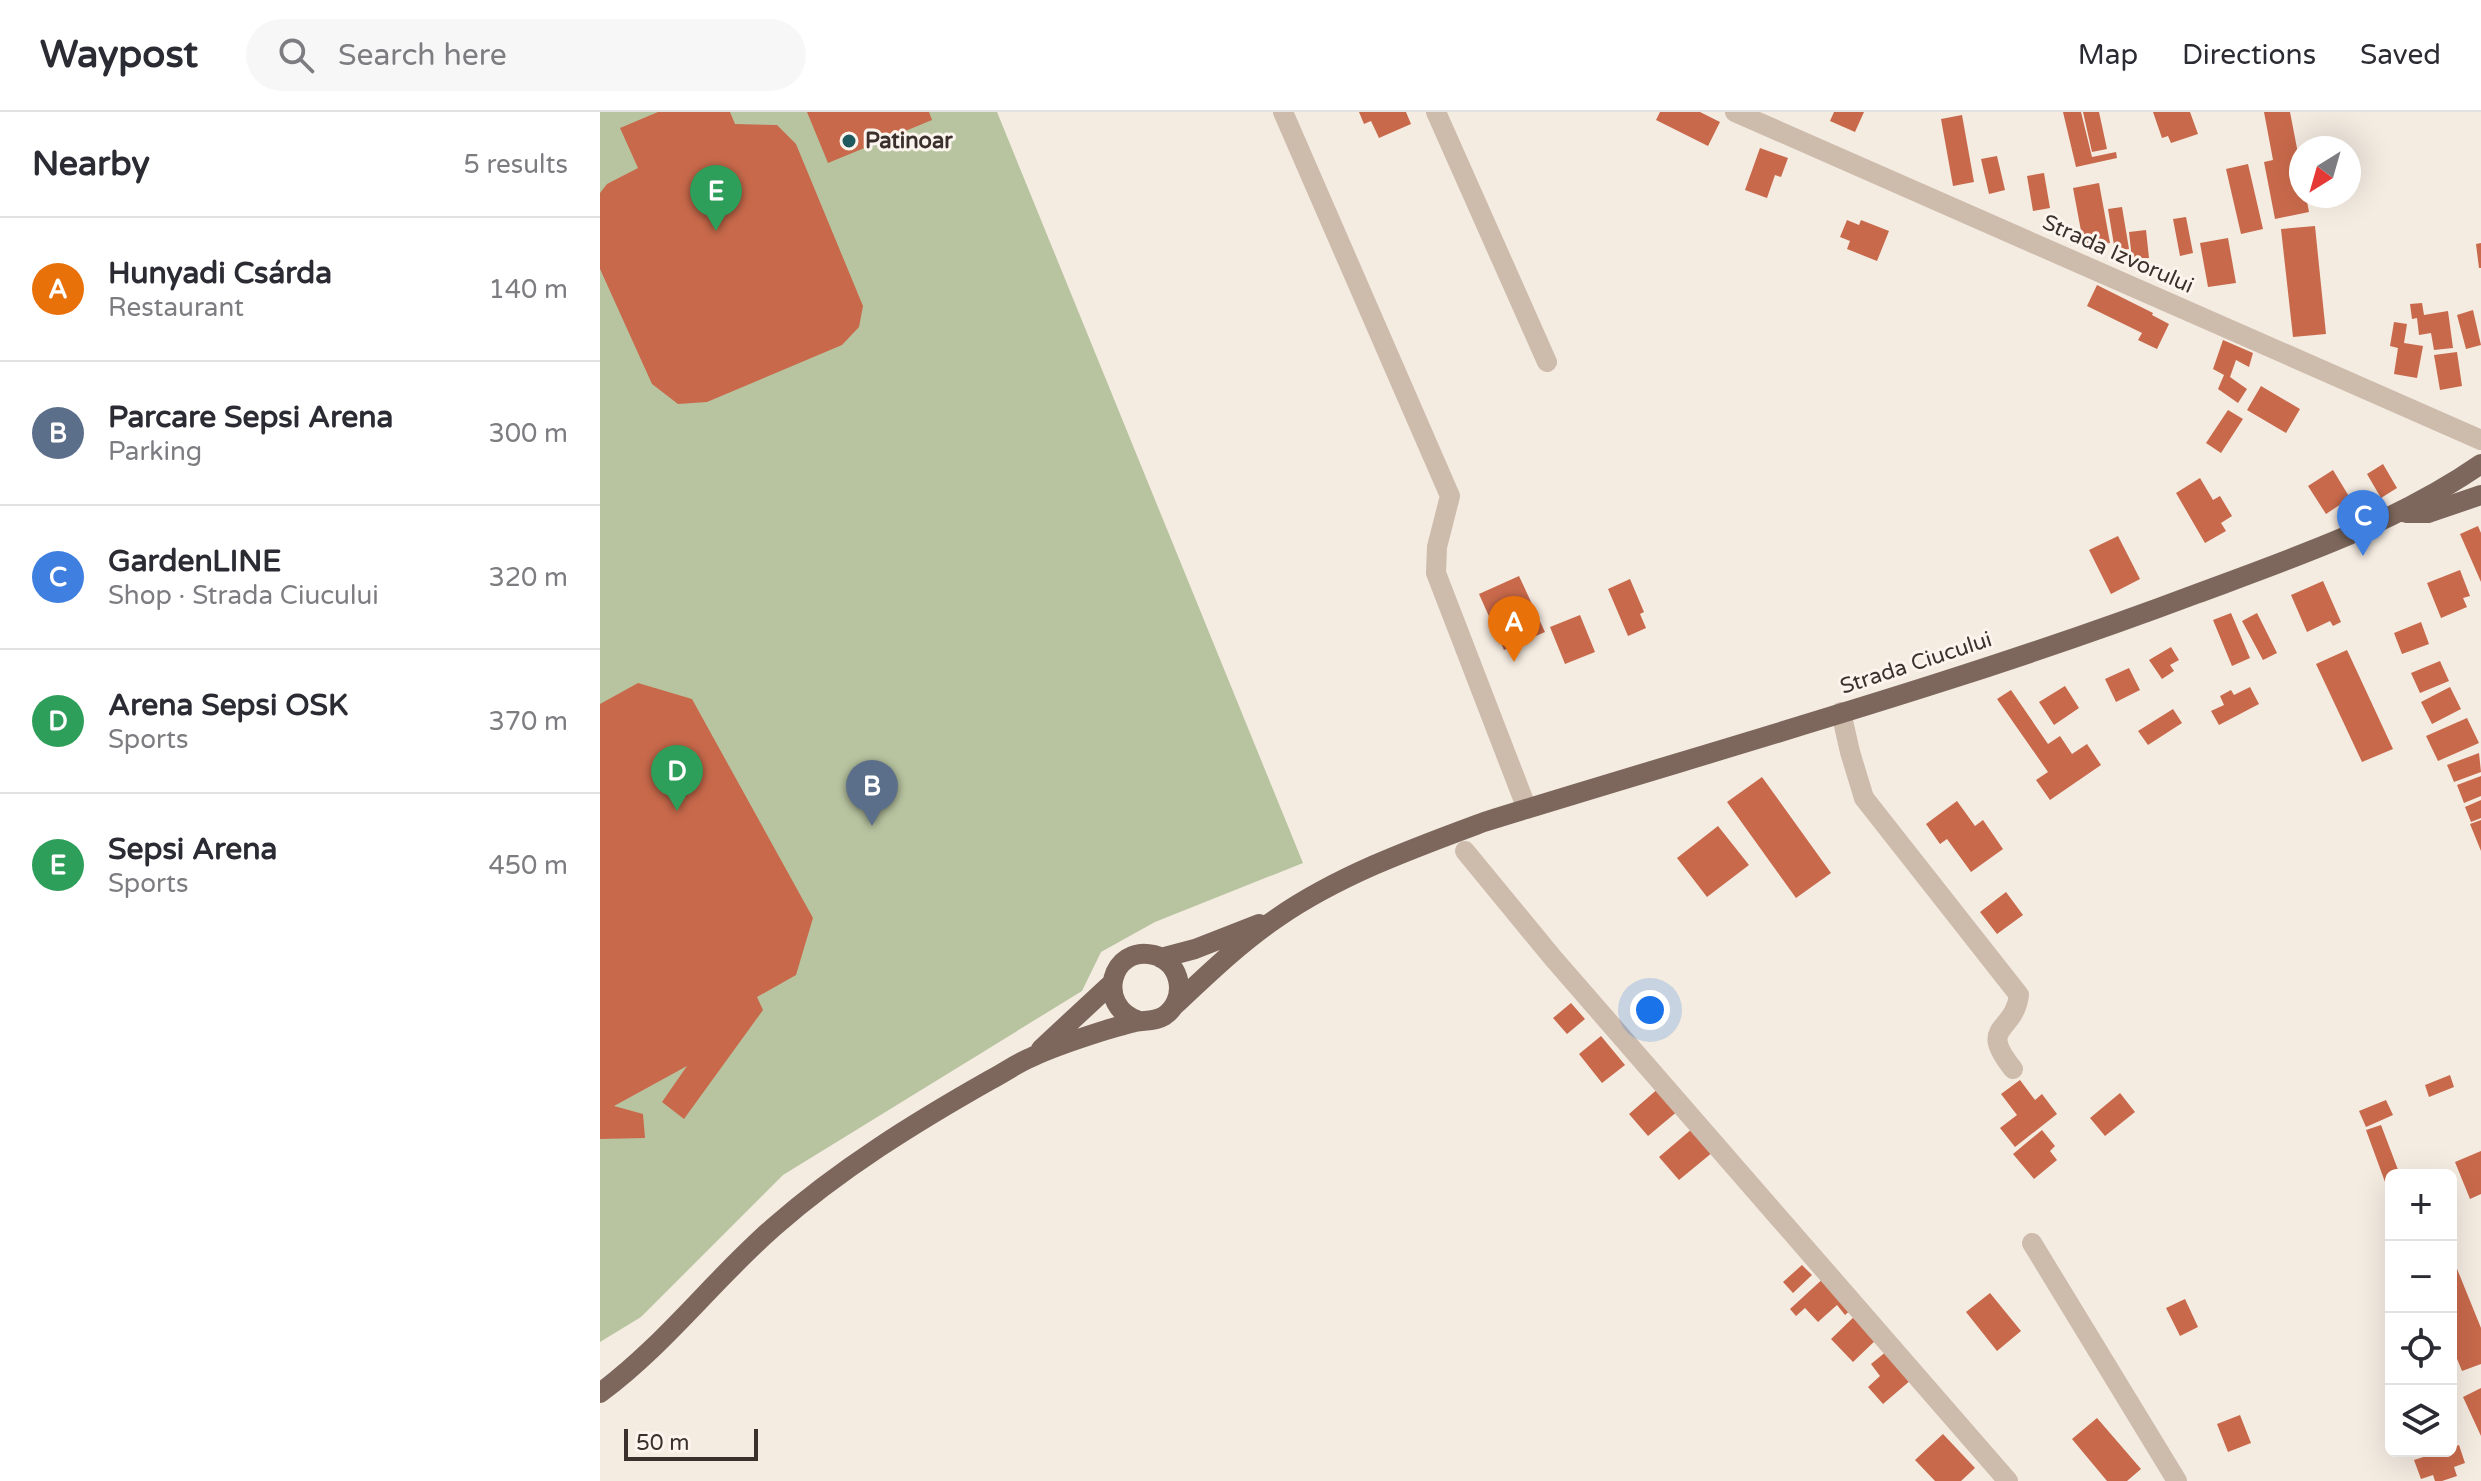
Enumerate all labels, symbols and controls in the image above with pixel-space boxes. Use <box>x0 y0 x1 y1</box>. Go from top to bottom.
search box <box>246 19 806 91</box>
text: Waypost <box>40 32 198 78</box>
icon: search <box>274 33 318 77</box>
text: Search here <box>338 37 507 74</box>
text: Map <box>2078 38 2138 72</box>
text: Directions <box>2182 38 2316 72</box>
text: Saved <box>2360 38 2441 72</box>
place label: Patinoar <box>865 128 953 154</box>
marker: Patinoar <box>840 132 858 150</box>
north arrow <box>2289 136 2361 208</box>
text: Nearby <box>32 144 150 185</box>
text: 5 results <box>463 149 568 180</box>
pin: E <box>690 165 742 231</box>
street label: Strada Izvorului <box>2038 209 2198 299</box>
text: Hunyadi Csárda <box>108 255 332 292</box>
text: A <box>48 274 68 305</box>
text: 140 m <box>488 274 568 305</box>
text: Restaurant <box>108 292 244 323</box>
text: Parcare Sepsi Arena <box>108 399 393 436</box>
text: B <box>49 418 67 449</box>
text: 300 m <box>488 418 568 449</box>
text: Parking <box>108 436 202 467</box>
pin: C <box>2337 490 2389 556</box>
text: GardenLINE <box>108 543 281 580</box>
text: C <box>49 562 67 593</box>
text: 320 m <box>488 562 568 593</box>
text: Shop · Strada Ciucului <box>108 580 379 611</box>
pin: A <box>1488 596 1540 662</box>
street label: Strada Ciucului <box>1837 626 1995 700</box>
text: Arena Sepsi OSK <box>108 687 348 724</box>
text: D <box>48 706 68 737</box>
text: 370 m <box>488 706 568 737</box>
text: Sports <box>108 724 188 755</box>
pin: D <box>651 745 703 811</box>
pin: B <box>846 760 898 826</box>
text: Sepsi Arena <box>108 831 277 868</box>
text: E <box>50 850 66 881</box>
text: 450 m <box>488 850 568 881</box>
text: Sports <box>108 868 188 899</box>
your location <box>1630 990 1670 1030</box>
map controls <box>2385 1169 2457 1457</box>
button: + <box>2385 1169 2457 1241</box>
button: − <box>2385 1241 2457 1313</box>
button: locate <box>2385 1313 2457 1385</box>
button: layers <box>2385 1385 2457 1457</box>
scale bar <box>624 1425 758 1461</box>
text: 50 m <box>636 1430 690 1456</box>

